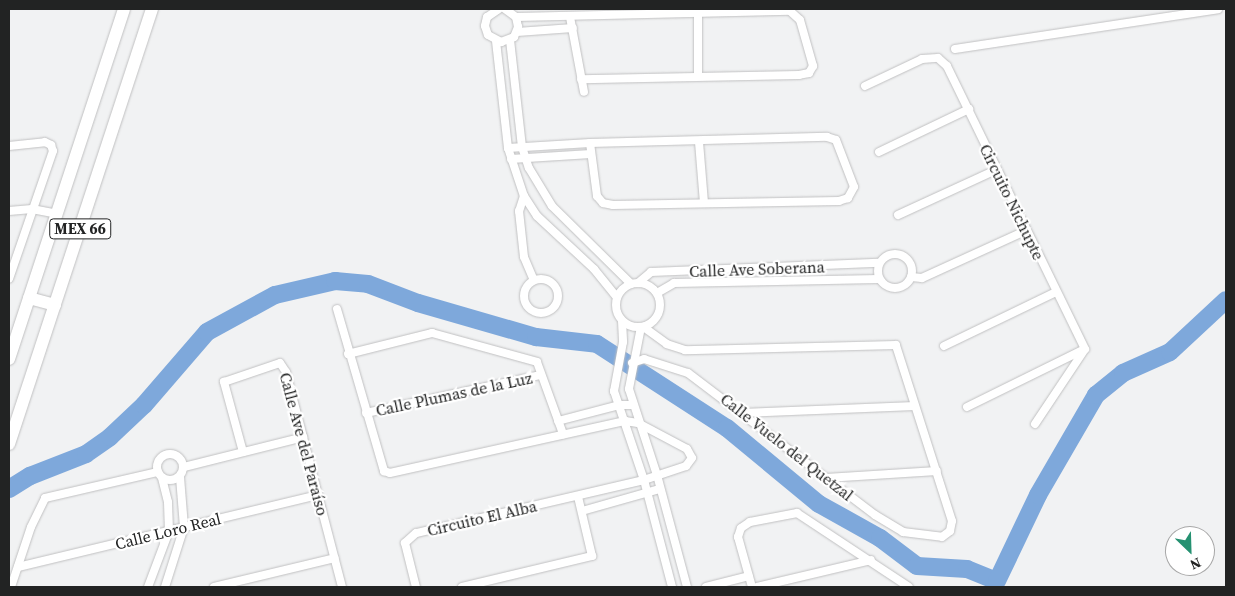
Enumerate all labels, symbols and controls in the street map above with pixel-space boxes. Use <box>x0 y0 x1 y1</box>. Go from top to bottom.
street label: Circuito Nichupte <box>976 141 1048 263</box>
road number: MEX 66 <box>49 216 111 242</box>
street label: Calle Ave Soberana <box>689 257 825 281</box>
street label: Calle Plumas de la Luz <box>374 368 534 420</box>
street label: Calle Ave del Paraíso <box>276 370 332 518</box>
street label: Calle Vuelo del Quetzal <box>717 389 857 505</box>
street label: Circuito El Alba <box>425 496 539 540</box>
street label: Calle Loro Real <box>113 509 223 553</box>
north arrow <box>1165 526 1215 576</box>
text: N <box>1187 553 1204 575</box>

